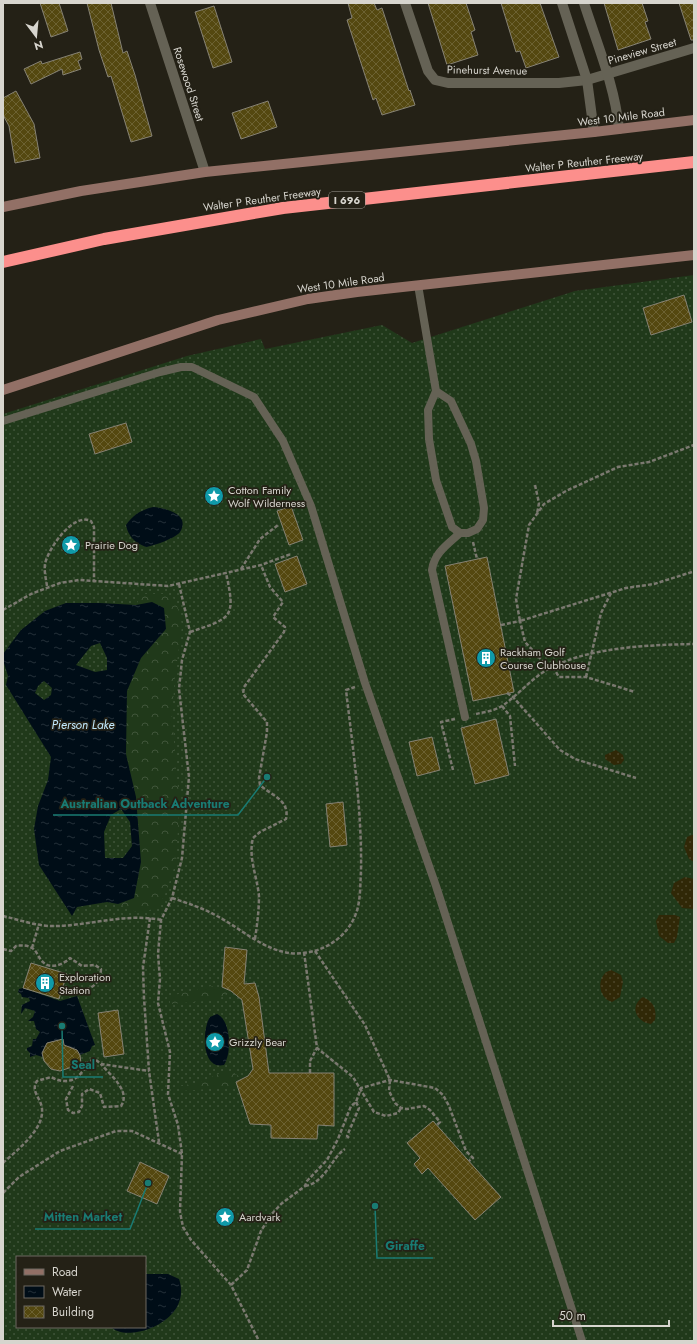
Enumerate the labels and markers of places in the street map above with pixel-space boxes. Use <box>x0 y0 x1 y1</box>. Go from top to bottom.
place label: Cotton Family Wolf Wilderness <box>228 482 306 511</box>
place icon: Cotton Family Wolf Wilderness <box>203 485 225 507</box>
place icon: Prairie Dog <box>60 534 82 556</box>
place label: Prairie Dog <box>85 537 138 553</box>
place label: Rackham Golf Course Clubhouse <box>500 644 587 673</box>
building icon: Rackham Golf Course Clubhouse <box>475 647 497 669</box>
callout: Australian Outback Adventure <box>53 791 238 815</box>
place label: Exploration Station <box>59 969 111 998</box>
building icon: Exploration Station <box>34 972 56 994</box>
place icon: Grizzly Bear <box>204 1031 226 1053</box>
place label: Grizzly Bear <box>229 1034 286 1050</box>
callout: Seal <box>63 1053 103 1077</box>
callout: Mitten Market <box>35 1205 130 1229</box>
place icon: Aardvark <box>214 1206 236 1228</box>
place label: Aardvark <box>239 1209 280 1225</box>
callout: Giraffe <box>377 1234 433 1258</box>

